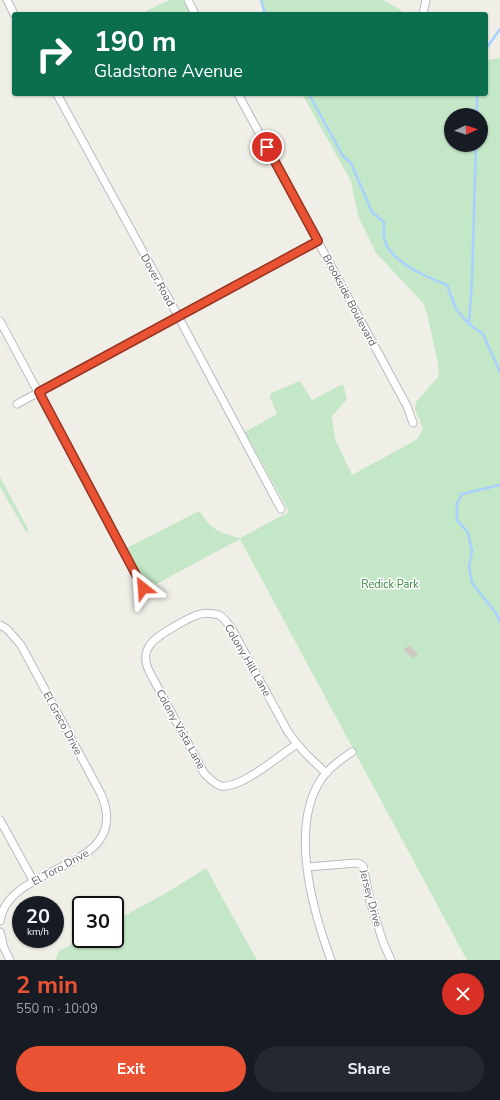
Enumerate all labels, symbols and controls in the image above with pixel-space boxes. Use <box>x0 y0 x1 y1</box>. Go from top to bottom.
text: 190 m <box>94 23 177 61</box>
icon: right <box>28 28 80 80</box>
text: Gladstone Avenue <box>94 59 243 83</box>
north arrow <box>444 108 488 152</box>
map controls <box>444 108 488 152</box>
pin <box>250 130 284 164</box>
icon: arrive <box>256 136 278 158</box>
street label: Dover Road <box>137 251 178 309</box>
street label: Brookside Boulevard <box>319 252 380 349</box>
position arrow <box>122 567 164 609</box>
park label: Redick Park <box>361 577 419 592</box>
street label: Colony Hill Lane <box>221 621 274 699</box>
street label: Colony Vista Lane <box>152 687 209 772</box>
street label: El Greco Drive <box>39 689 86 758</box>
street label: El Toro Drive <box>29 845 92 889</box>
street label: Jersey Drive <box>355 867 385 929</box>
speed limit sign: 30 <box>72 896 124 948</box>
text: 20 <box>26 903 50 930</box>
text: km/h <box>27 925 49 939</box>
text: 2 min <box>16 969 78 1001</box>
button: close <box>442 973 484 1015</box>
text: 550 m · 10:09 <box>16 1000 98 1018</box>
button: Exit <box>16 1046 246 1092</box>
button: Share <box>254 1046 484 1092</box>

